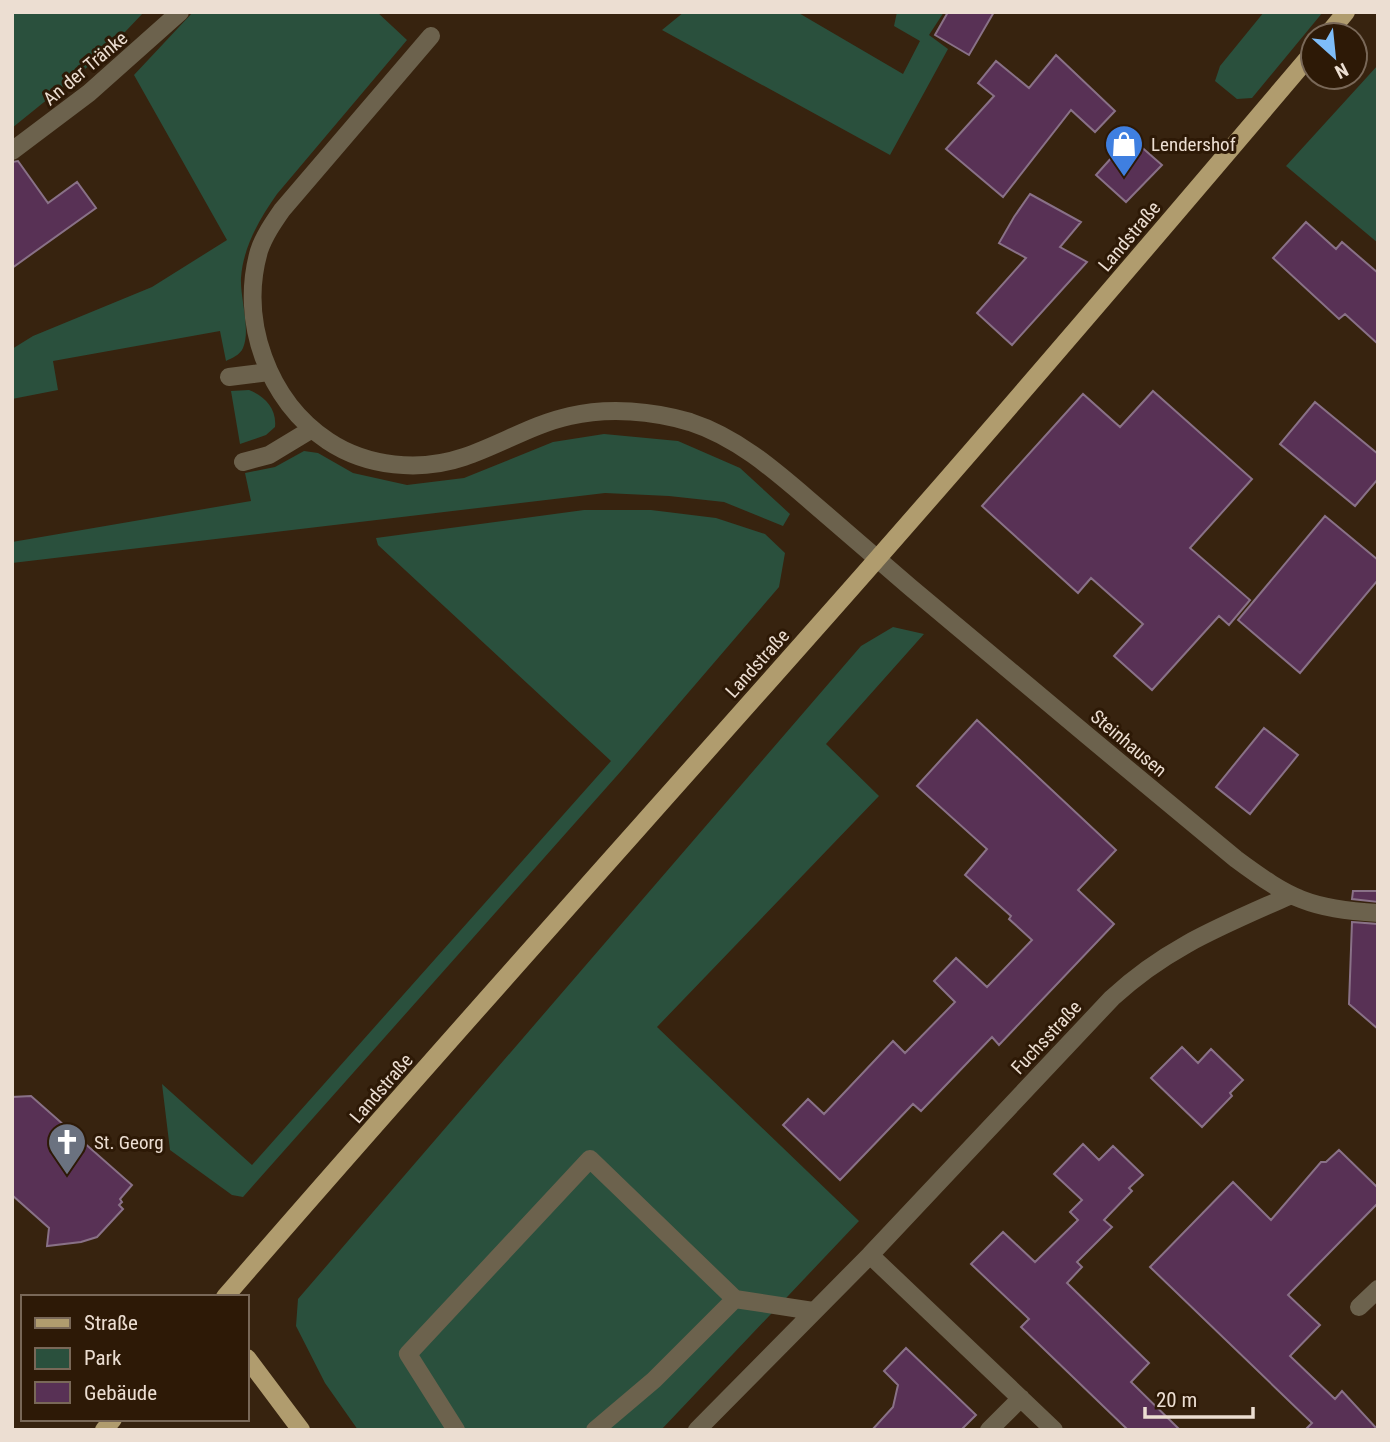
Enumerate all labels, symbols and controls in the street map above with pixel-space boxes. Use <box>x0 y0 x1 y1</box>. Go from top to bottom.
north arrow <box>1299 21 1369 91</box>
street label: An der Tränke <box>39 26 132 110</box>
text: N <box>1331 58 1352 84</box>
shop icon: Lendershof <box>1103 123 1145 178</box>
place label: Lendershof <box>1151 133 1236 156</box>
street label: Landstraße <box>1093 197 1165 276</box>
street label: Landstraße <box>721 624 794 702</box>
street label: Steinhausen <box>1086 705 1171 782</box>
street label: Fuchsstraße <box>1006 996 1086 1079</box>
street label: Landstraße <box>345 1049 418 1128</box>
church icon: St. Georg <box>46 1121 88 1176</box>
place label: St. Georg <box>94 1131 164 1154</box>
legend <box>21 1295 248 1421</box>
text: Straße <box>84 1311 138 1335</box>
text: Park <box>84 1346 122 1370</box>
scale bar <box>1145 1376 1254 1420</box>
text: Gebäude <box>84 1381 157 1405</box>
text: 20 m <box>1156 1388 1197 1412</box>

